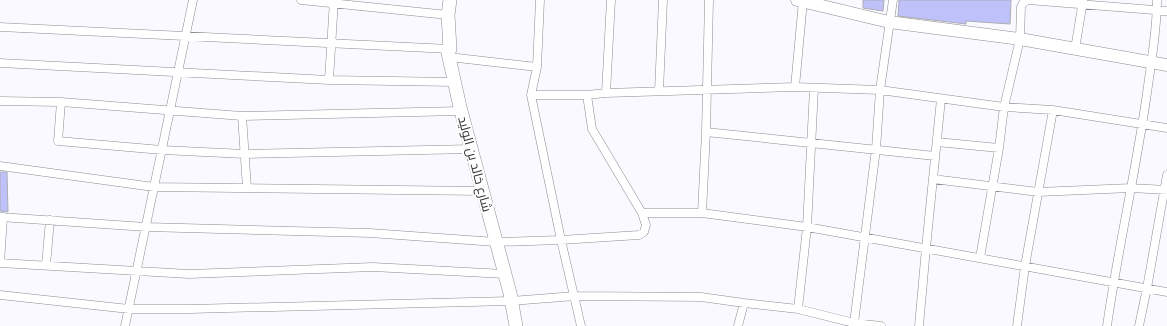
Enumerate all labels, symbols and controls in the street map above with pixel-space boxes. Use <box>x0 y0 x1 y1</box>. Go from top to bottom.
street label: شارع خالد بن الوليد <box>454 114 496 214</box>

